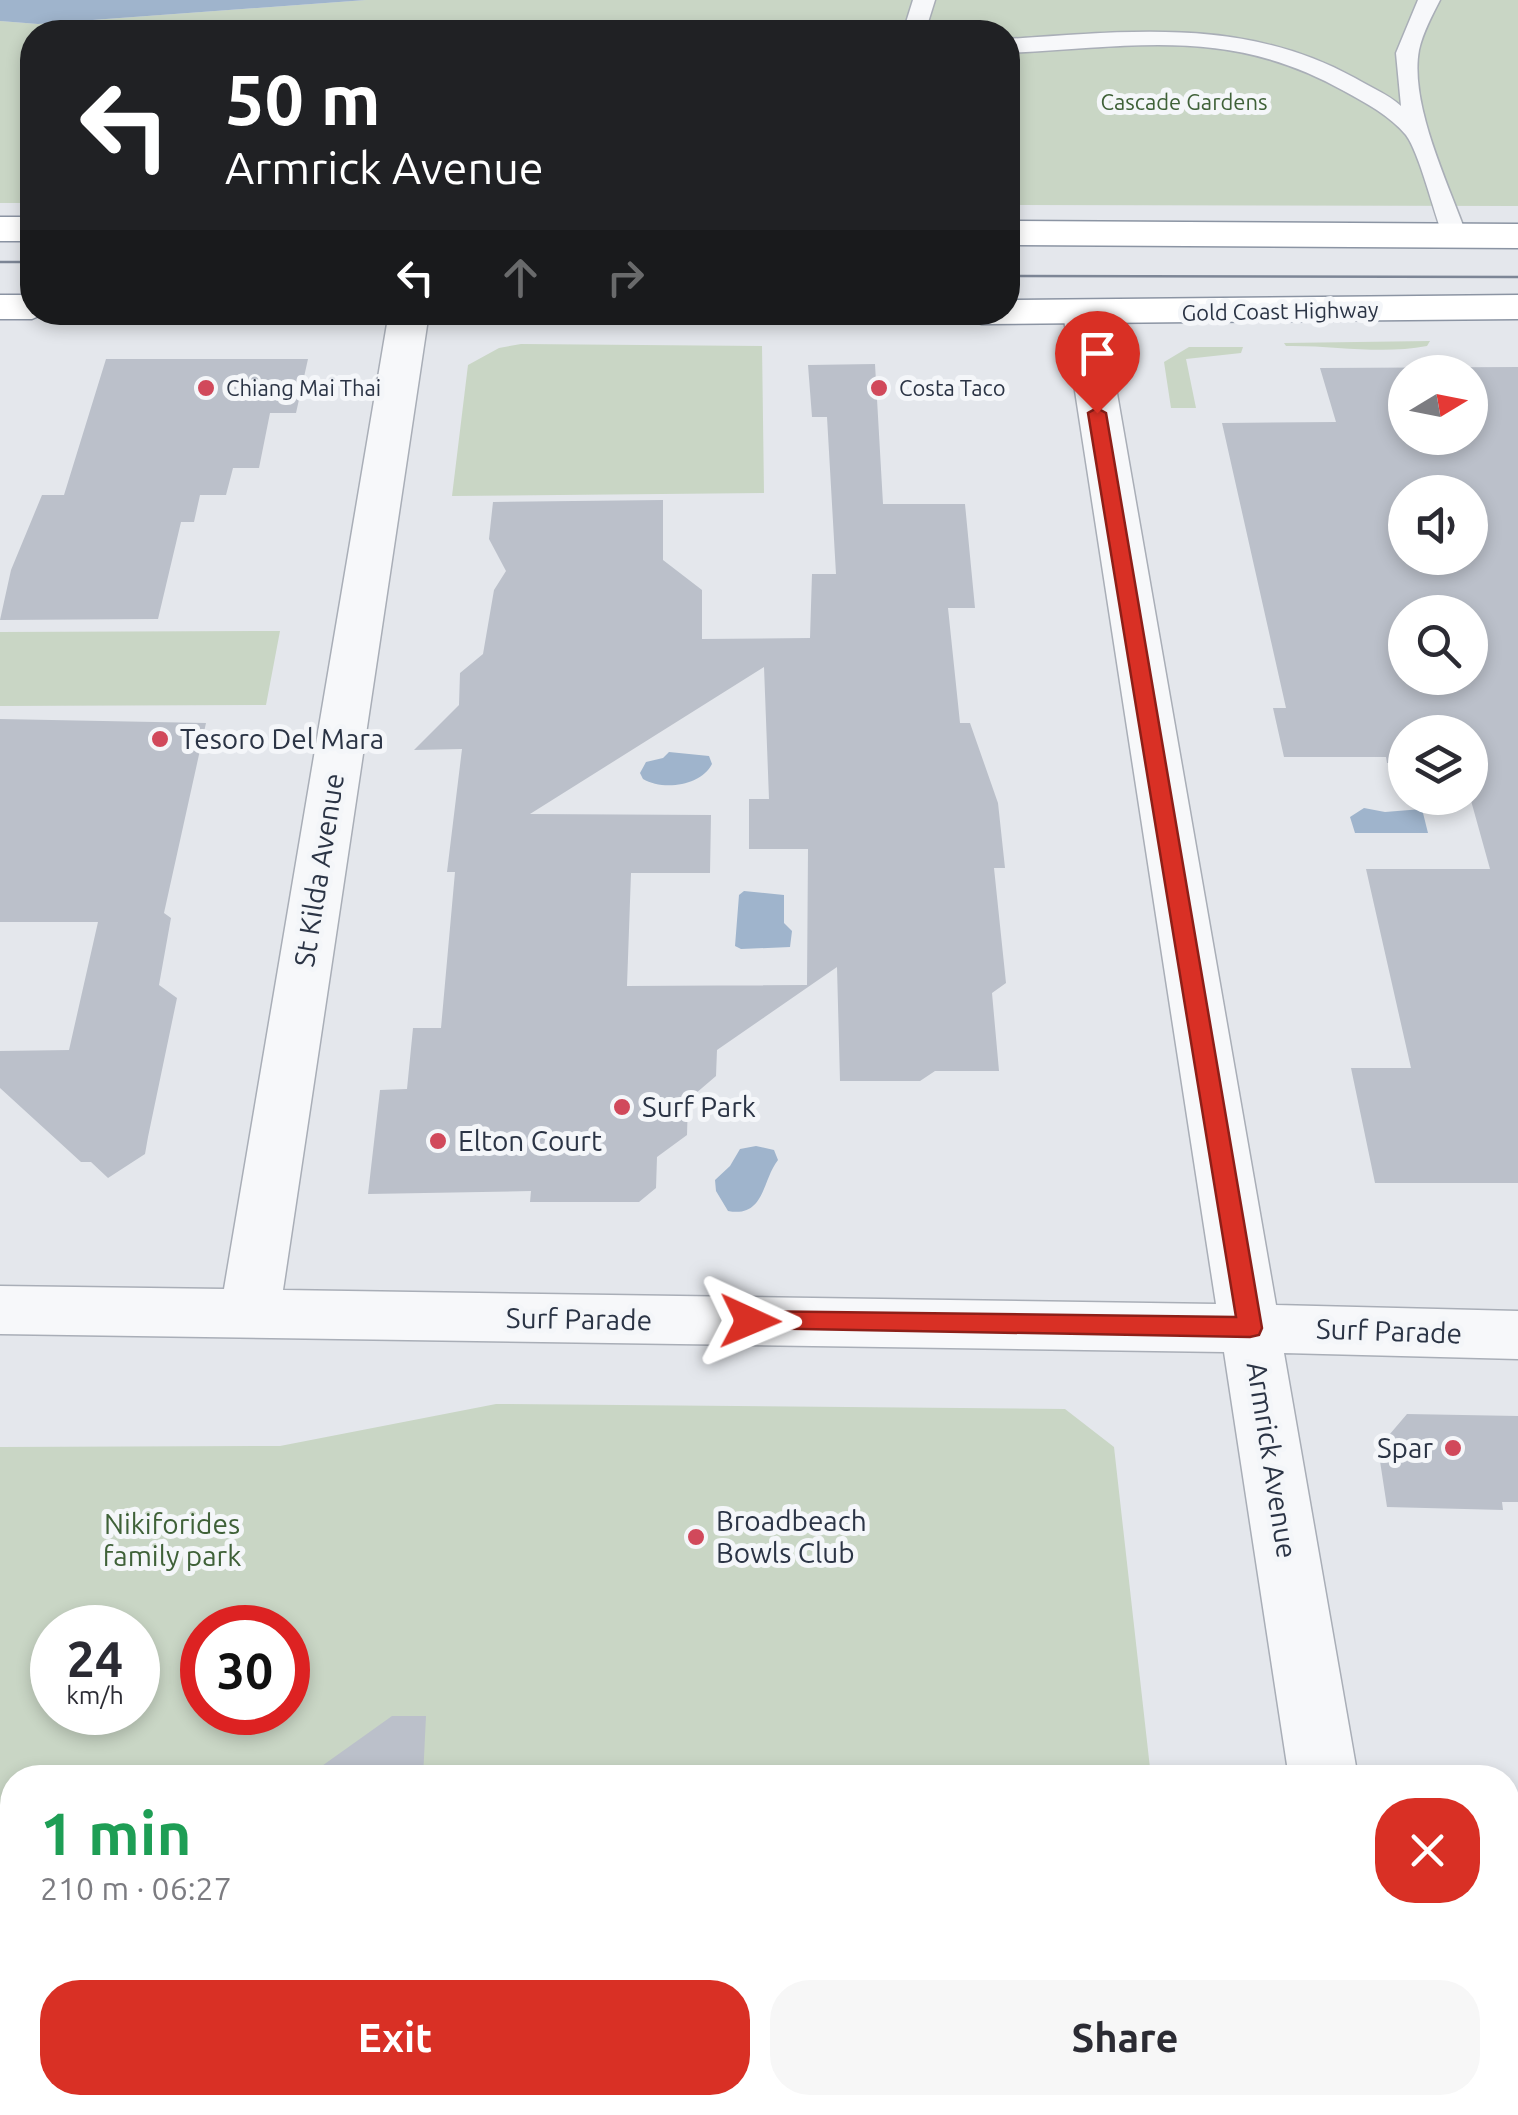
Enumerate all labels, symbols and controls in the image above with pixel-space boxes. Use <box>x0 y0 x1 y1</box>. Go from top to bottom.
icon: left <box>60 60 190 190</box>
text: 50 m <box>225 60 381 138</box>
park label: Cascade Gardens <box>1100 89 1268 114</box>
text: Armrick Avenue <box>225 142 544 193</box>
icon: left <box>388 250 443 305</box>
icon: ahead <box>493 250 548 305</box>
icon: right <box>598 250 653 305</box>
street label: Gold Coast Highway <box>1181 296 1379 325</box>
pin <box>1055 311 1140 414</box>
icon: arrive <box>1070 326 1125 381</box>
north arrow <box>1388 355 1488 455</box>
map controls <box>1388 355 1488 815</box>
place label: Chiang Mai Thai <box>226 375 381 400</box>
place label: Costa Taco <box>899 375 1006 400</box>
marker: Chiang Mai Thai <box>195 377 217 399</box>
marker: Costa Taco <box>868 377 890 399</box>
button: sound <box>1388 475 1488 575</box>
button: search <box>1388 595 1488 695</box>
button: layers <box>1388 715 1488 815</box>
place label: Tesoro Del Mara <box>180 723 384 754</box>
marker: Tesoro Del Mara <box>149 728 171 750</box>
street label: St Kilda Avenue <box>288 771 349 969</box>
place label: Surf Park <box>642 1091 756 1122</box>
marker: Surf Park <box>611 1096 633 1118</box>
place label: Elton Court <box>458 1125 602 1156</box>
marker: Elton Court <box>427 1130 449 1152</box>
position arrow <box>698 1269 802 1373</box>
street label: Surf Parade <box>506 1302 652 1335</box>
street label: Surf Parade <box>1315 1312 1463 1349</box>
street label: Armrick Avenue <box>1242 1360 1303 1560</box>
place label: Spar <box>1377 1432 1433 1463</box>
marker: Spar <box>1442 1437 1464 1459</box>
place label: Broadbeach Bowls Club <box>716 1505 867 1568</box>
park label: Nikiforides family park <box>103 1508 241 1571</box>
marker: Broadbeach Bowls Club <box>685 1526 707 1548</box>
speed limit sign: 30 <box>180 1605 310 1735</box>
text: 24 <box>67 1630 123 1686</box>
text: km/h <box>66 1681 124 1709</box>
button: close <box>1375 1798 1480 1903</box>
text: 1 min <box>40 1799 192 1866</box>
text: 210 m · 06:27 <box>40 1870 232 1906</box>
button: Exit <box>40 1980 750 2095</box>
button: Share <box>770 1980 1480 2095</box>

